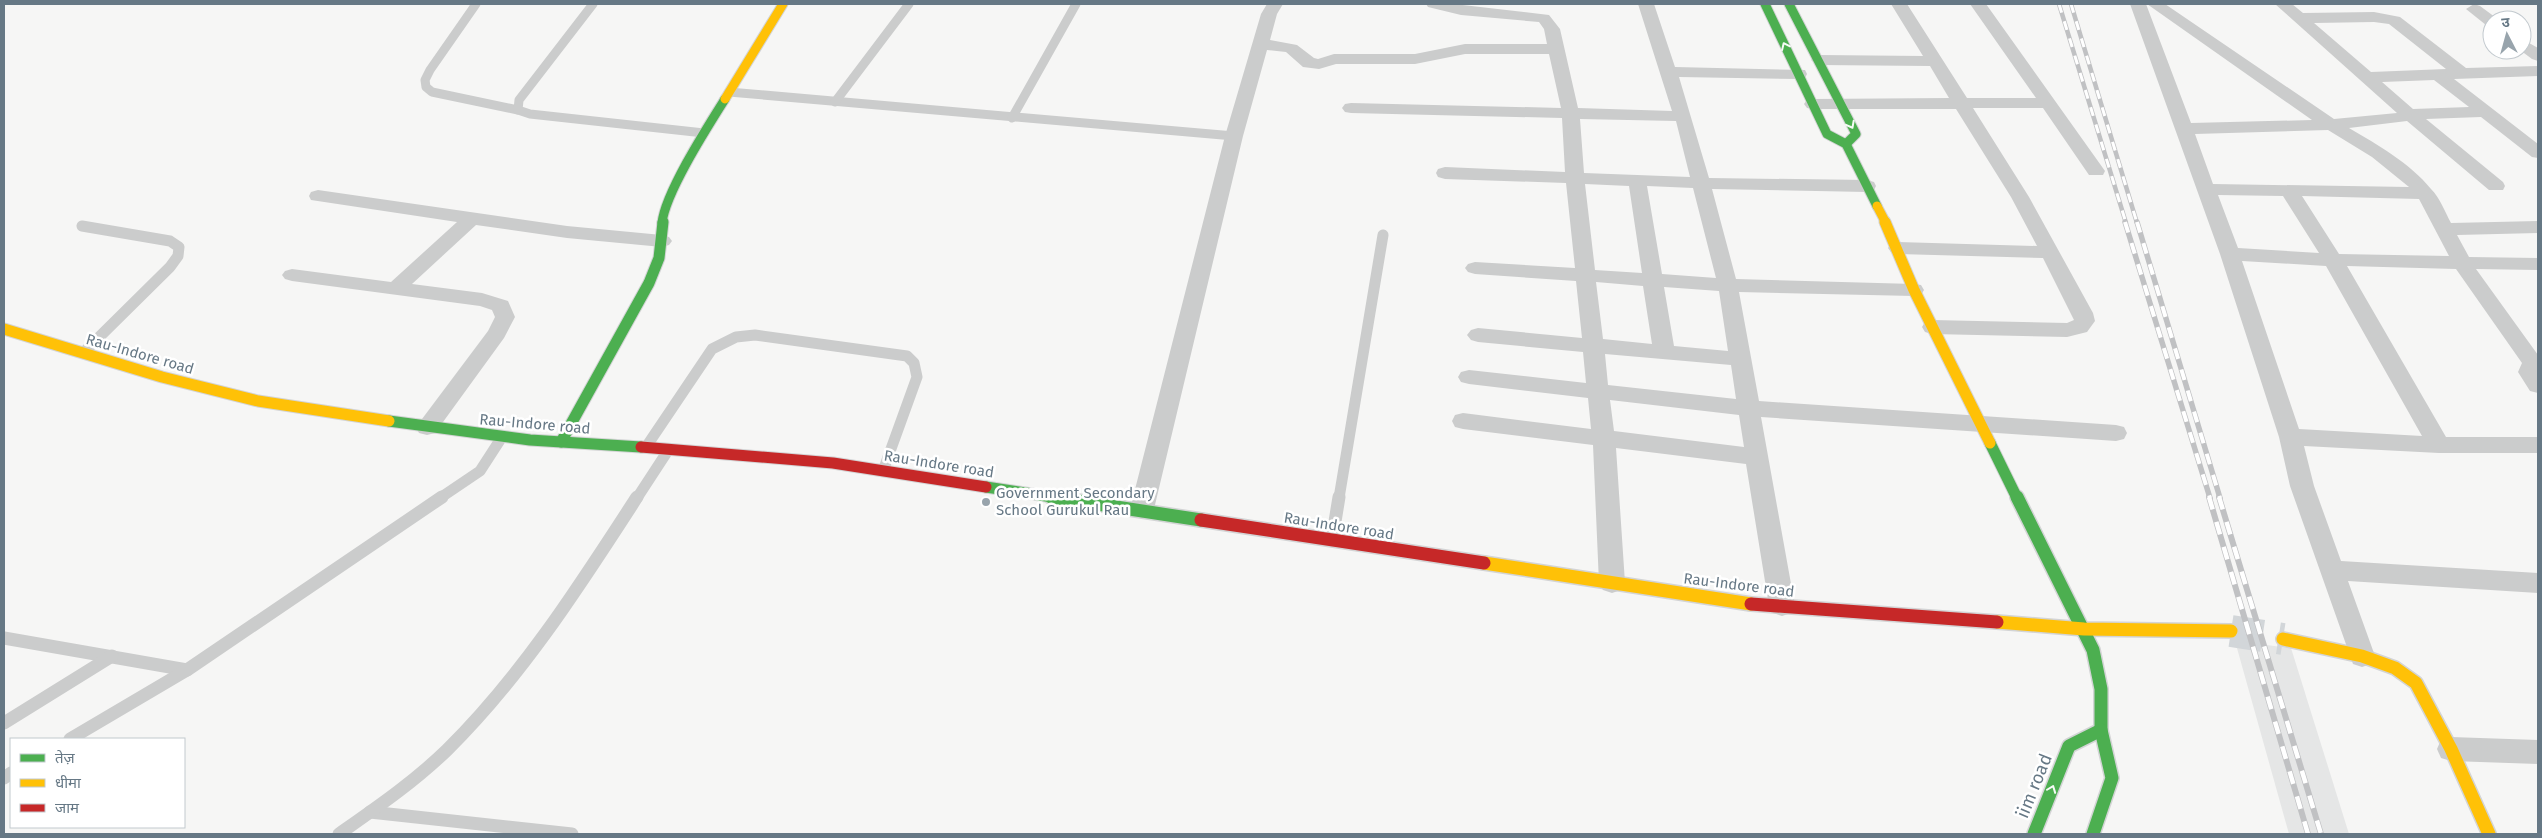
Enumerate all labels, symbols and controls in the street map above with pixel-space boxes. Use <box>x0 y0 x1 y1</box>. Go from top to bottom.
north arrow <box>2482 10 2532 60</box>
text: उ <box>2501 14 2511 31</box>
one-way arrow <box>1781 42 1791 51</box>
one-way arrow <box>1845 120 1855 129</box>
street label: Rau-Indore road <box>84 330 196 378</box>
street label: Rau-Indore road <box>479 410 591 438</box>
street label: Rau-Indore road <box>883 446 995 482</box>
place label: Government Secondary School Gurukul Rau <box>996 484 1155 519</box>
marker: Government Secondary School Gurukul Rau <box>980 496 992 508</box>
street label: Rau-Indore road <box>1283 508 1395 544</box>
street label: Rau-Indore road <box>1683 569 1795 601</box>
legend <box>10 738 185 828</box>
text: तेज़ <box>55 749 76 767</box>
street label: iim road <box>2011 751 2057 821</box>
text: धीमा <box>55 774 82 792</box>
one-way arrow <box>2046 785 2057 794</box>
text: जाम <box>55 799 80 817</box>

